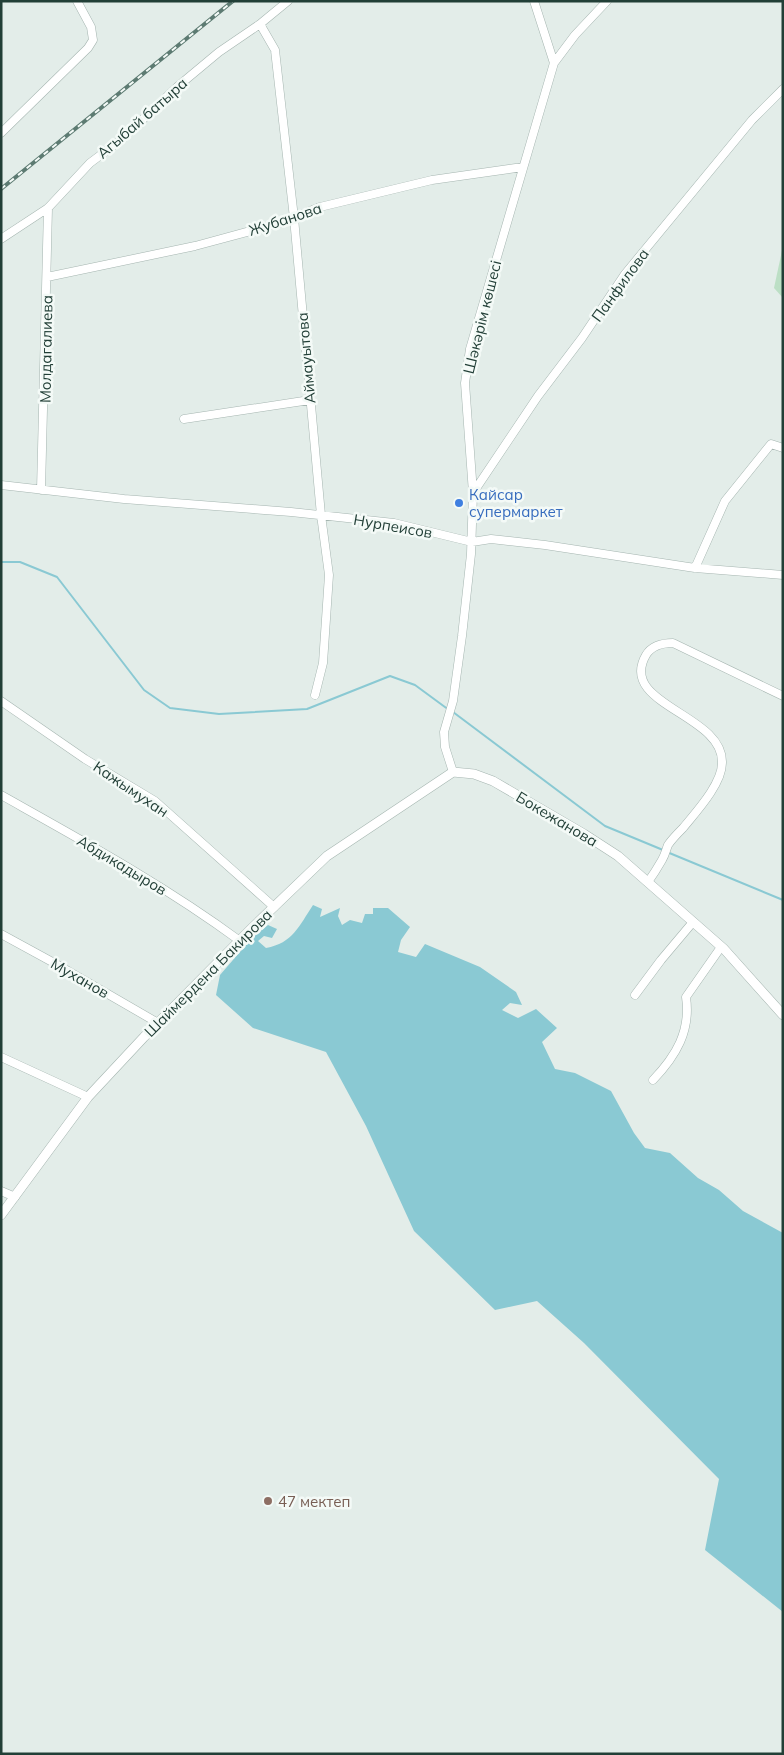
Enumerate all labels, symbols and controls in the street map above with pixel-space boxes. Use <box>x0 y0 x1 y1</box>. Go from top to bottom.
street label: Агыбай батыра <box>93 74 191 162</box>
street label: Жубанова <box>246 198 324 240</box>
street label: Панфилова <box>587 245 653 325</box>
street label: Шәкәрім көшесі <box>459 258 505 376</box>
street label: Молдагалиева <box>36 295 56 403</box>
street label: Аймауытова <box>293 312 319 404</box>
place label: Кайсар супермаркет <box>469 485 563 521</box>
marker: Кайсар супермаркет <box>453 497 465 509</box>
street label: Нурпеисов <box>352 510 434 542</box>
street label: Кажымухан <box>90 757 172 821</box>
street label: Бокежанова <box>513 787 601 851</box>
street label: Абдикадыров <box>74 831 170 899</box>
street label: Шаймердена Бакирова <box>140 905 276 1041</box>
street label: Муханов <box>47 954 113 1002</box>
place label: 47 мектеп <box>278 1492 350 1511</box>
marker: 47 мектеп <box>262 1495 274 1507</box>

